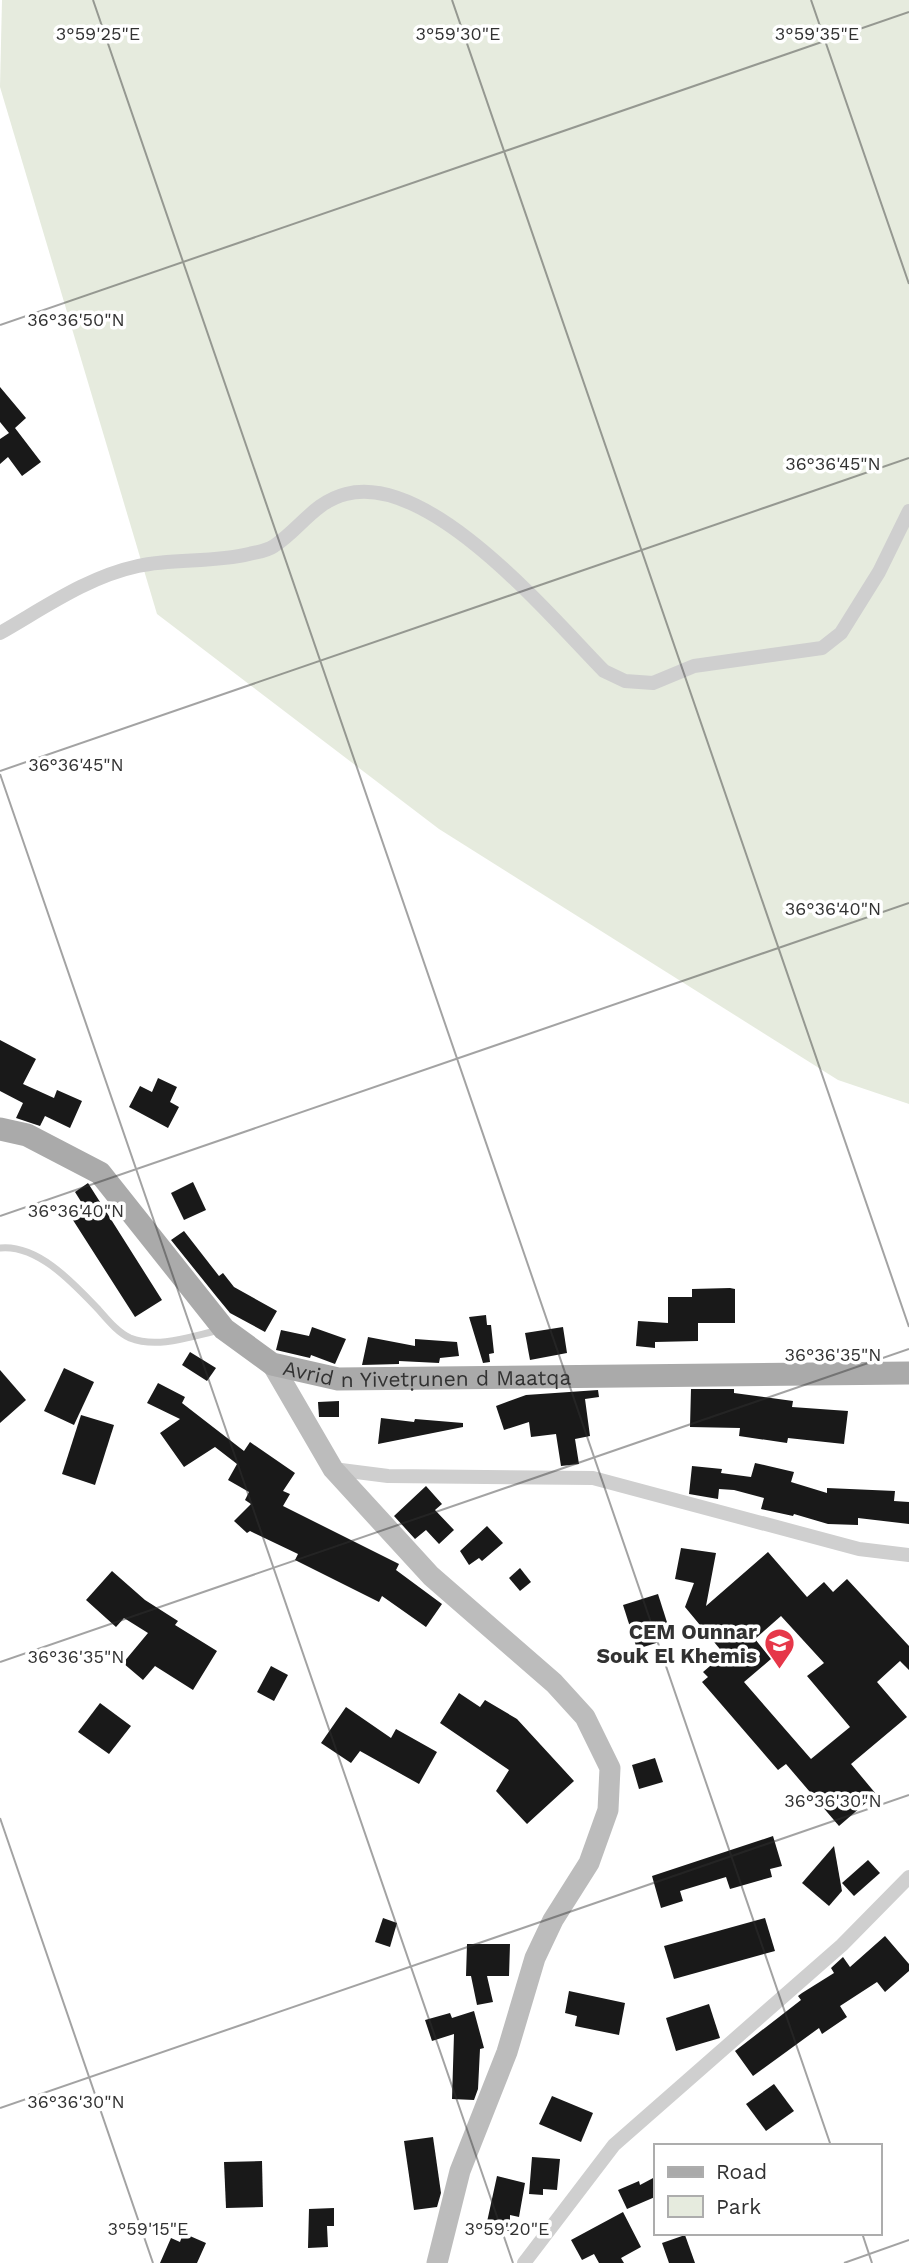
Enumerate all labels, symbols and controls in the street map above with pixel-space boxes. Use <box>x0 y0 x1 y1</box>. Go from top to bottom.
text: 3°59'25"E <box>56 23 140 44</box>
text: 3°59'30"E <box>416 23 501 44</box>
text: 3°59'35"E <box>775 23 859 44</box>
text: 36°36'50"N <box>27 309 125 330</box>
text: 36°36'45"N <box>785 453 881 474</box>
text: 36°36'45"N <box>28 754 124 775</box>
text: 36°36'40"N <box>785 898 881 919</box>
text: 36°36'40"N <box>28 1200 124 1221</box>
text: 36°36'35"N <box>785 1344 881 1365</box>
street label: Avrid n Yivetṛunen d Maatqa <box>281 1354 572 1392</box>
place label: CEM Ounnar Souk El Khemis <box>596 1619 757 1668</box>
school or university icon: CEM Ounnar Souk El Khemis <box>763 1626 797 1670</box>
text: 36°36'35"N <box>28 1646 124 1667</box>
text: 36°36'30"N <box>784 1790 882 1811</box>
text: 36°36'30"N <box>27 2091 125 2112</box>
legend <box>654 2144 881 2235</box>
text: Road <box>716 2159 767 2184</box>
text: Park <box>716 2194 761 2219</box>
text: 3°59'15"E <box>108 2218 188 2239</box>
text: 3°59'20"E <box>465 2218 550 2239</box>

